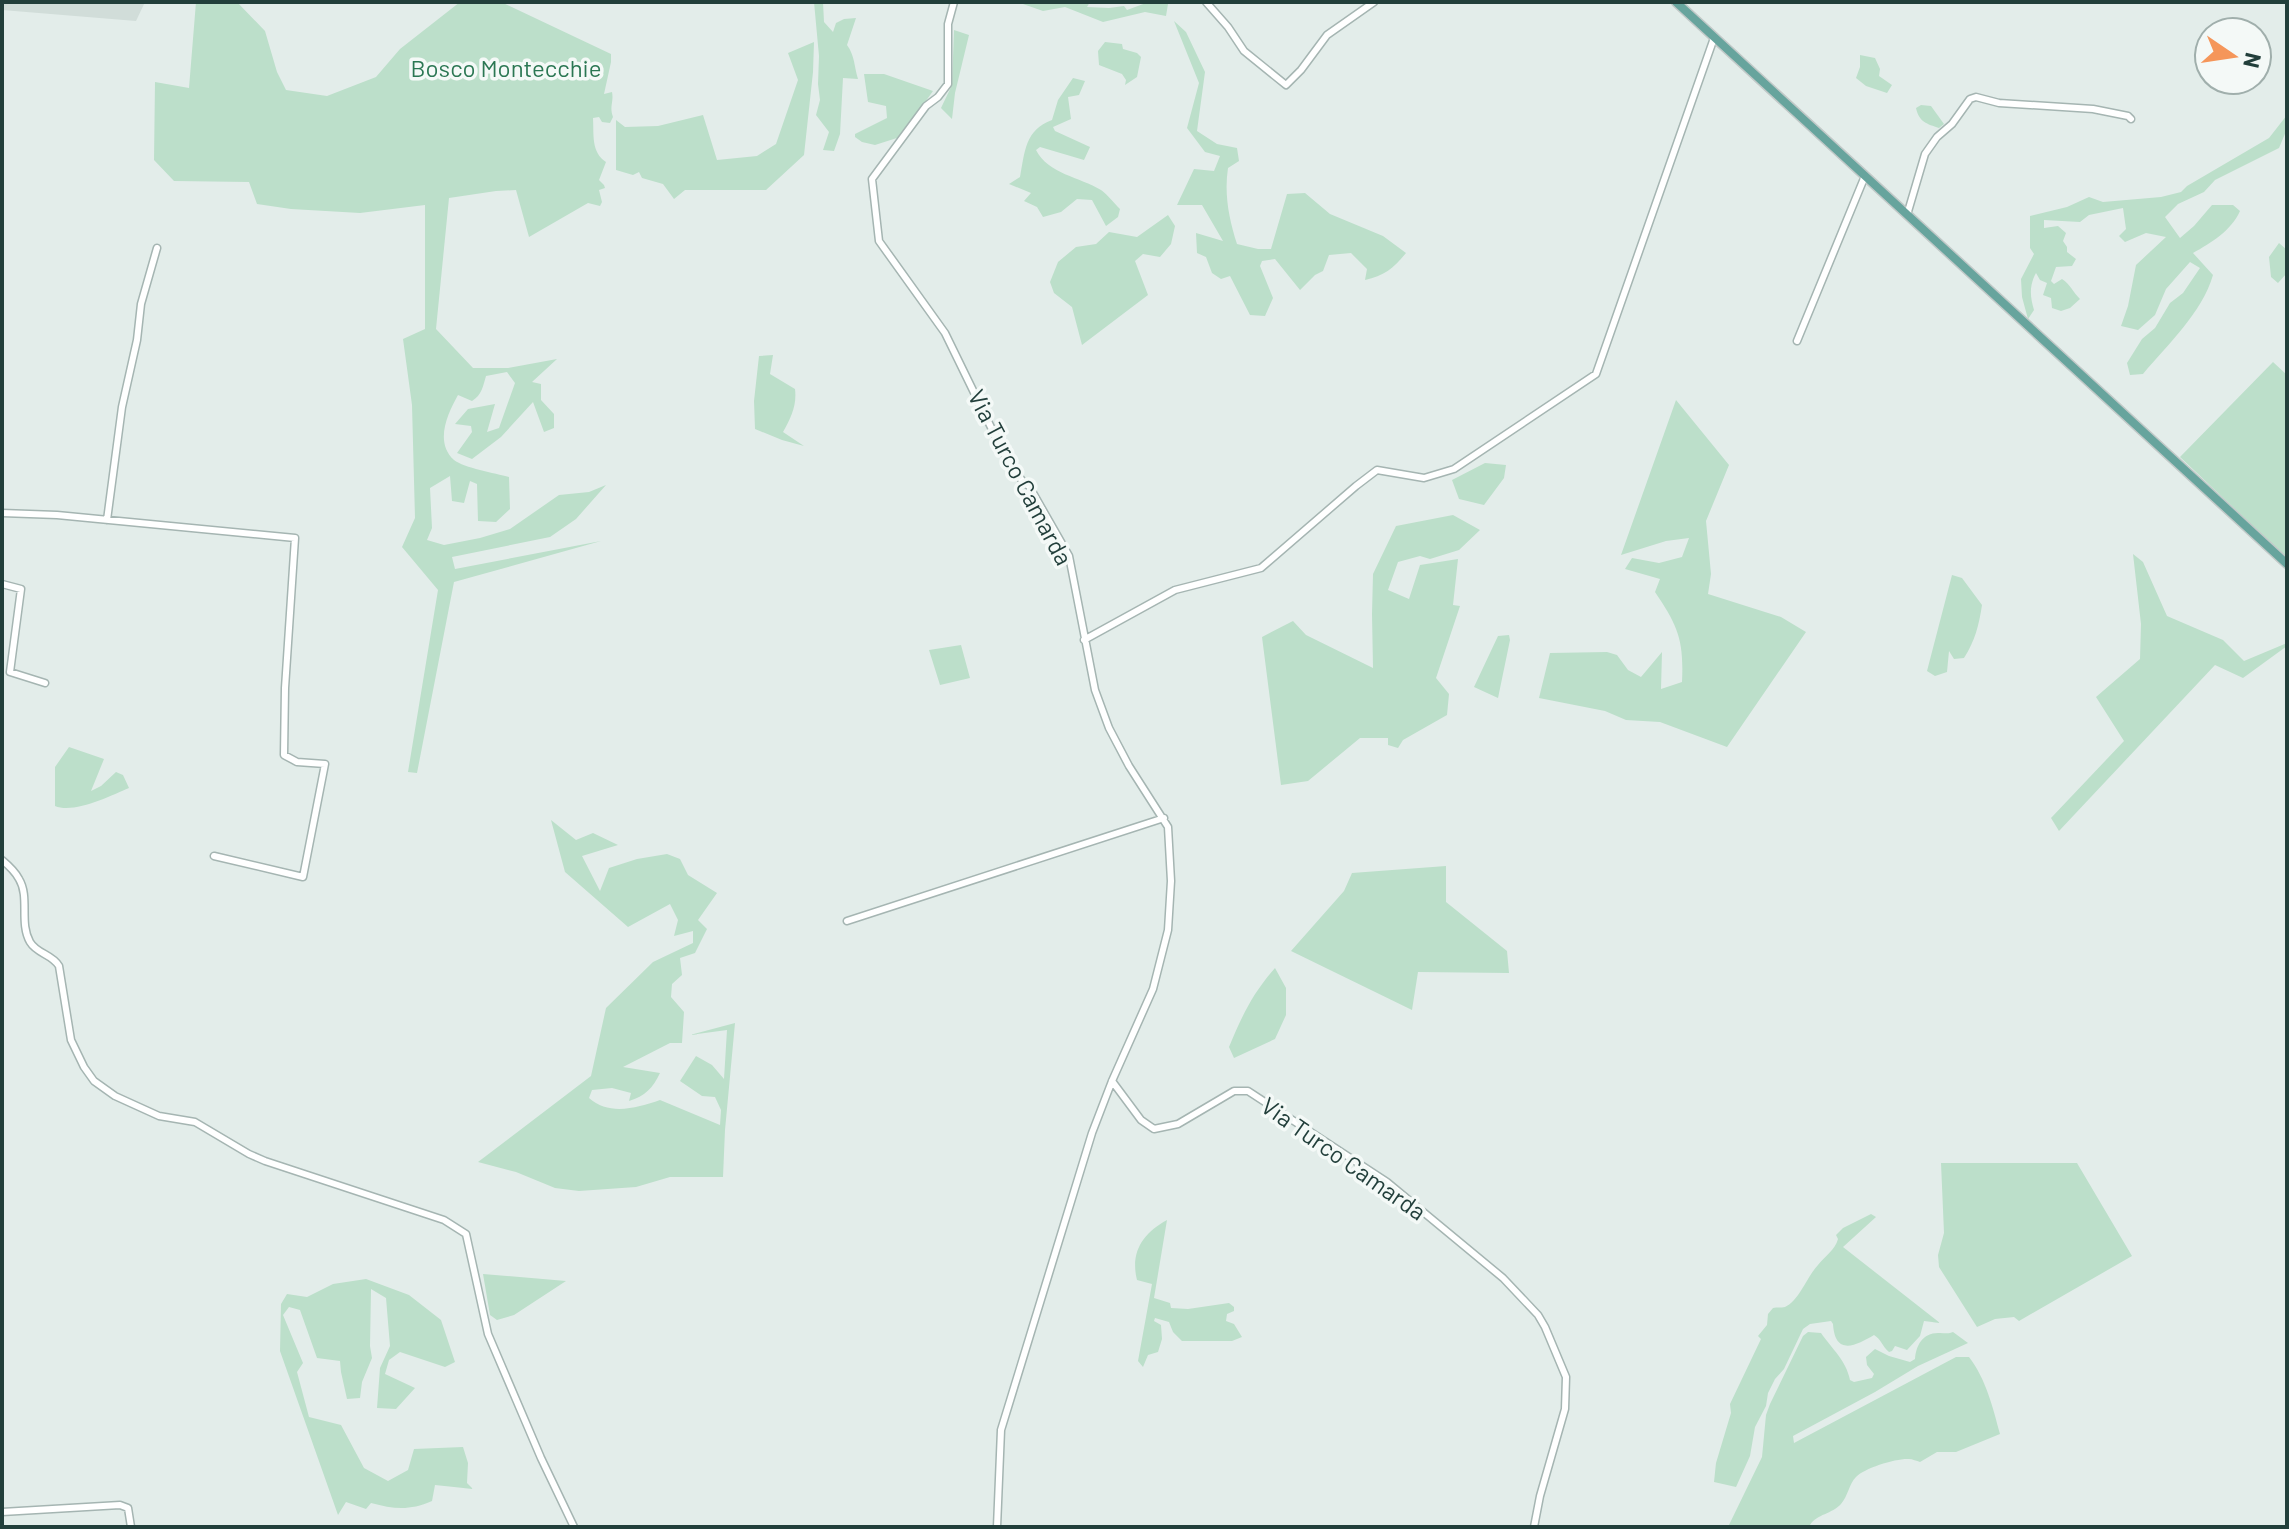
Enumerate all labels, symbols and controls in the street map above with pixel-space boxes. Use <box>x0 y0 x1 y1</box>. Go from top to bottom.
north arrow <box>2193 16 2273 96</box>
text: N <box>2239 51 2268 71</box>
park label: Bosco Montecchie <box>410 53 602 82</box>
street label: Via Turco Camarda <box>963 384 1079 570</box>
street label: Via Turco Camarda <box>1256 1090 1432 1226</box>

